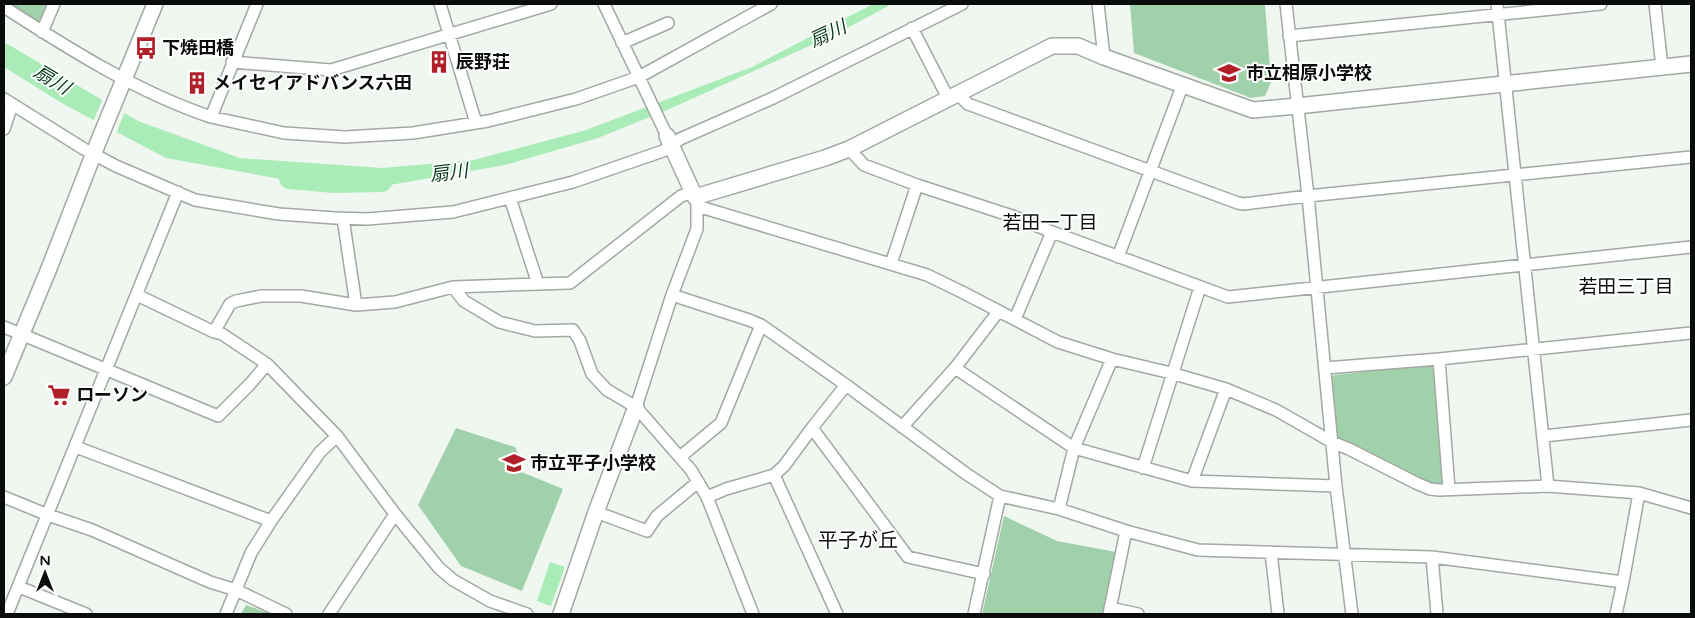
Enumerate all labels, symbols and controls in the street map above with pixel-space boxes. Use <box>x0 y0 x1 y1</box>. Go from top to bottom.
water label: 扇川 <box>806 15 852 52</box>
bus stop icon: 下焼田橋 <box>133 35 159 61</box>
place label: 下焼田橋 <box>162 37 234 59</box>
building icon: 辰野荘 <box>426 49 452 75</box>
place label: 辰野荘 <box>456 51 510 73</box>
school or university icon: 市立相原小学校 <box>1216 60 1242 86</box>
water label: 扇川 <box>30 61 76 100</box>
place label: 市立相原小学校 <box>1246 62 1372 84</box>
building icon: メイセイアドバンス六田 <box>184 70 210 96</box>
place label: メイセイアドバンス六田 <box>213 72 412 94</box>
water label: 扇川 <box>429 160 471 186</box>
district label: 若田一丁目 <box>1002 212 1098 234</box>
district label: 若田三丁目 <box>1578 276 1674 298</box>
supermarket icon: ローソン <box>46 382 72 408</box>
place label: ローソン <box>76 384 148 406</box>
school or university icon: 市立平子小学校 <box>501 450 527 476</box>
place label: 市立平子小学校 <box>530 452 656 474</box>
district label: 平子が丘 <box>818 529 898 553</box>
north arrow <box>20 548 70 598</box>
text: N <box>39 552 51 569</box>

